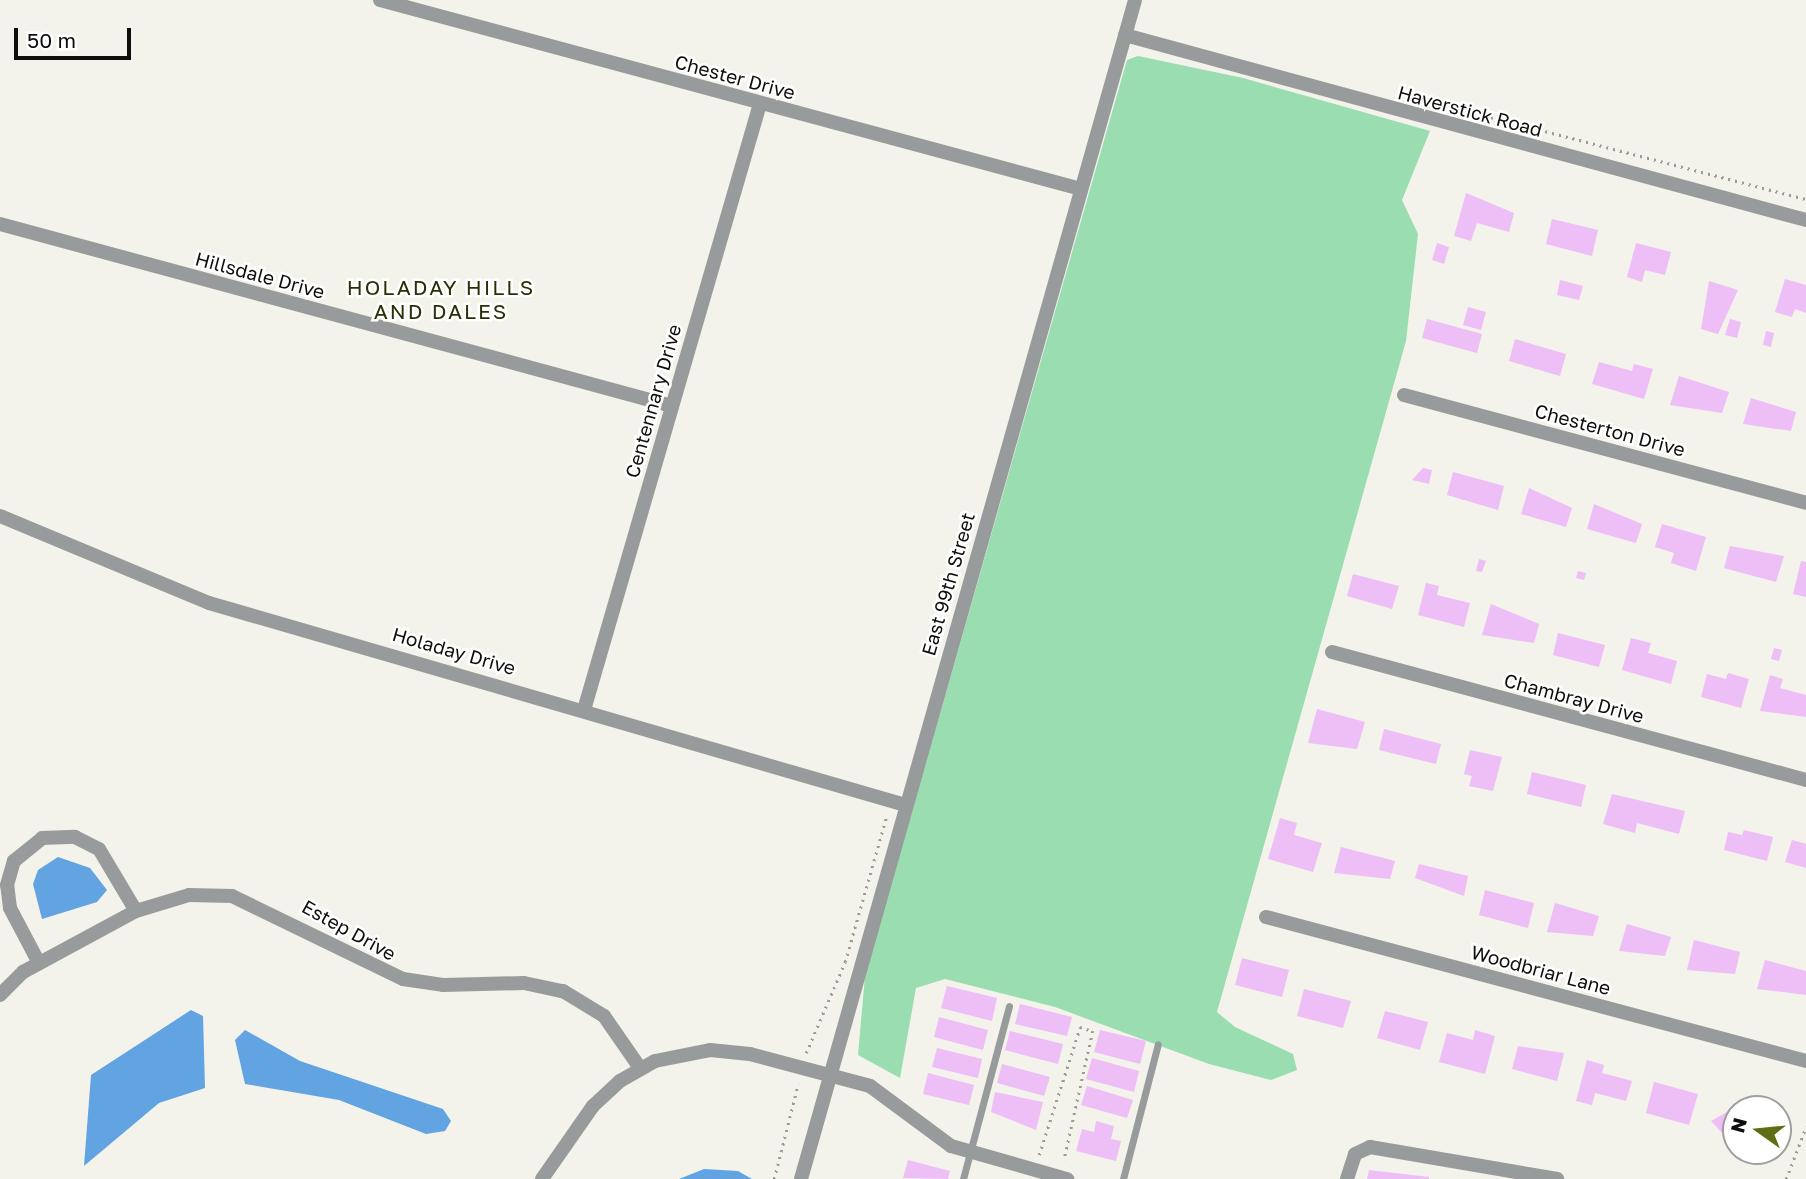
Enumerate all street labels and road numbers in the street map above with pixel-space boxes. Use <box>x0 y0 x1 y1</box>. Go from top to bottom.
street label: Chester Drive <box>672 50 798 104</box>
street label: Haverstick Road <box>1395 81 1545 141</box>
street label: Hillsdale Drive <box>193 247 327 303</box>
street label: Centennary Drive <box>620 322 686 480</box>
street label: Chesterton Drive <box>1532 399 1688 461</box>
street label: East 99th Street <box>917 510 979 658</box>
street label: Holaday Drive <box>390 623 518 679</box>
street label: Chambray Drive <box>1502 668 1646 728</box>
street label: Estep Drive <box>298 895 400 965</box>
street label: Woodbriar Lane <box>1469 940 1613 1000</box>

